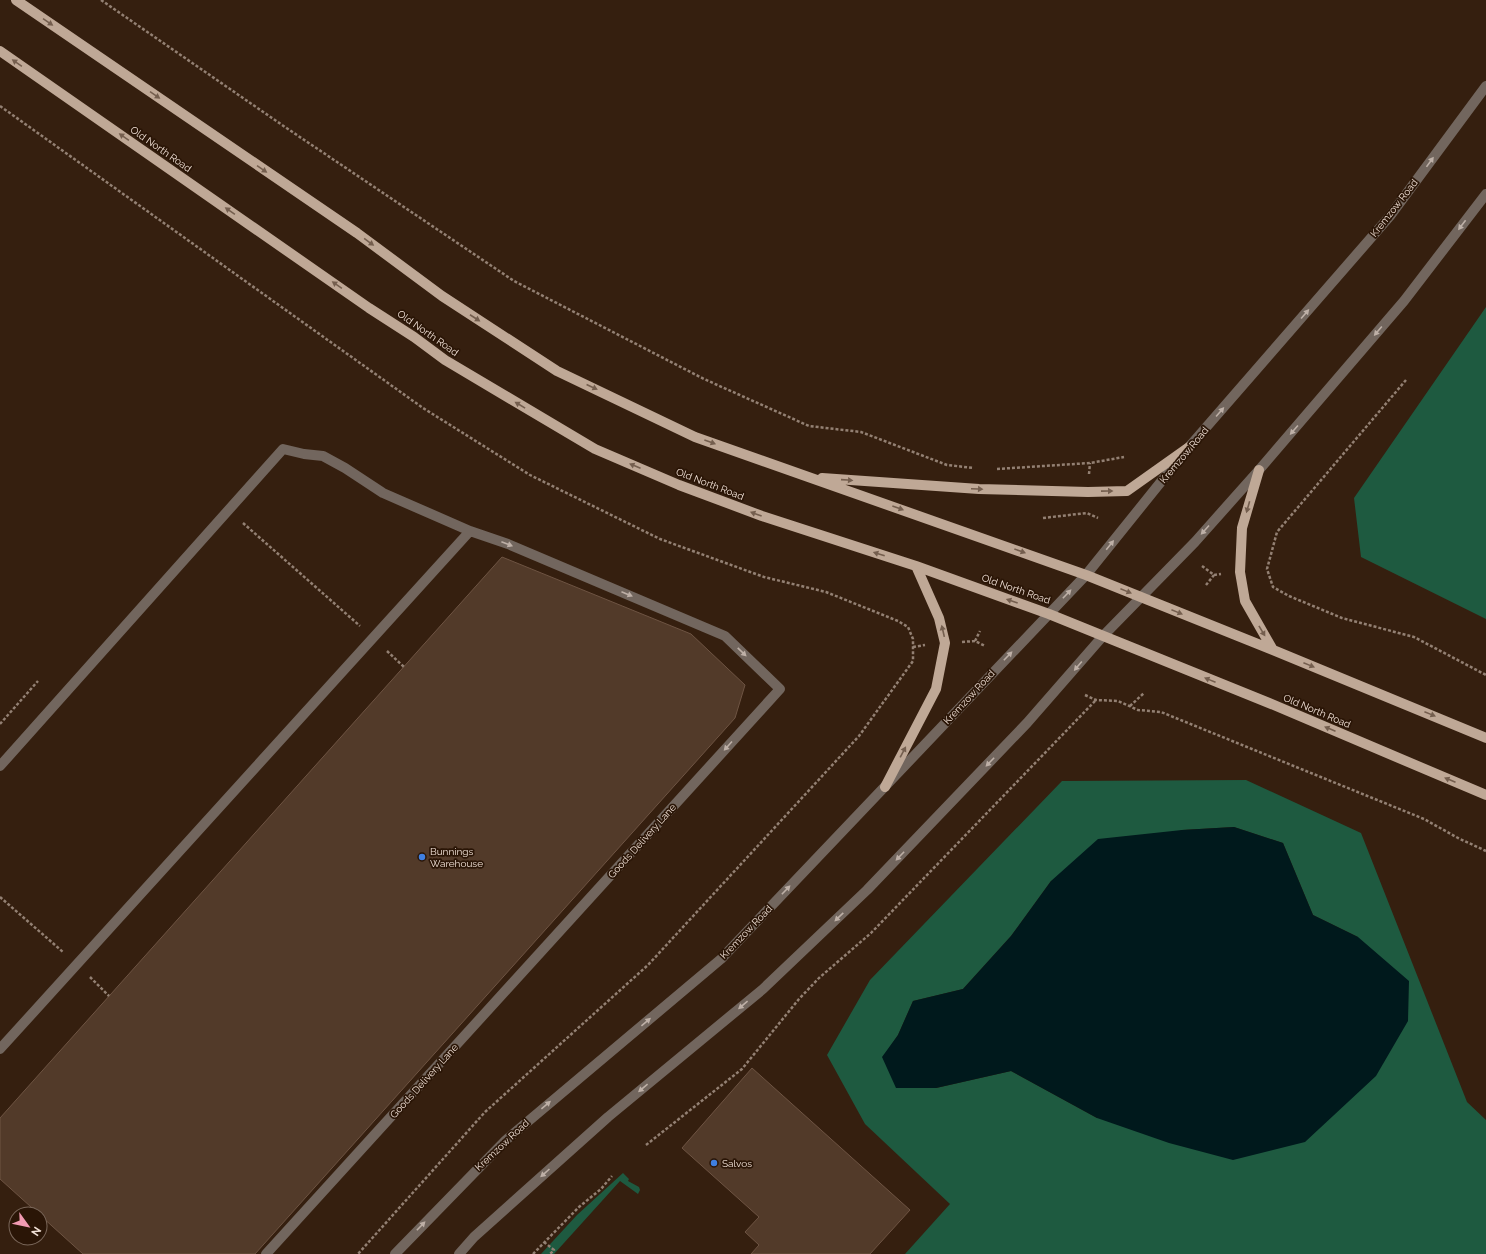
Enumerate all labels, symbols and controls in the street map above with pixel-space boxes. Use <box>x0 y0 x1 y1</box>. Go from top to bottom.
one-way arrow <box>42 18 53 26</box>
one-way arrow <box>12 59 22 67</box>
one-way arrow <box>150 91 160 99</box>
street label: Old North Road <box>128 124 194 174</box>
one-way arrow <box>118 133 129 141</box>
one-way arrow <box>1426 157 1434 167</box>
one-way arrow <box>257 165 268 173</box>
street label: Kremzow Road <box>1368 177 1420 239</box>
one-way arrow <box>225 207 236 215</box>
one-way arrow <box>1458 219 1467 230</box>
one-way arrow <box>364 238 375 247</box>
one-way arrow <box>332 281 342 289</box>
street label: Old North Road <box>395 308 461 358</box>
one-way arrow <box>1301 309 1310 319</box>
one-way arrow <box>469 314 481 321</box>
one-way arrow <box>1374 326 1383 336</box>
one-way arrow <box>586 384 598 390</box>
one-way arrow <box>515 401 525 409</box>
one-way arrow <box>1215 407 1225 417</box>
one-way arrow <box>1289 424 1298 435</box>
street label: Kremzow Road <box>1157 425 1211 485</box>
one-way arrow <box>704 439 716 445</box>
one-way arrow <box>628 463 640 469</box>
street label: Old North Road <box>675 466 745 502</box>
one-way arrow <box>841 476 853 483</box>
one-way arrow <box>971 486 983 493</box>
one-way arrow <box>1101 488 1113 495</box>
one-way arrow <box>1245 502 1251 514</box>
one-way arrow <box>892 506 904 512</box>
one-way arrow <box>749 510 761 516</box>
one-way arrow <box>1200 525 1209 536</box>
one-way arrow <box>1106 539 1115 550</box>
one-way arrow <box>501 541 513 547</box>
one-way arrow <box>1015 549 1027 555</box>
one-way arrow <box>873 551 885 557</box>
street label: Old North Road <box>980 572 1052 606</box>
one-way arrow <box>1062 589 1072 599</box>
one-way arrow <box>1121 589 1133 595</box>
one-way arrow <box>621 591 632 597</box>
one-way arrow <box>1005 598 1017 604</box>
one-way arrow <box>1172 609 1183 615</box>
one-way arrow <box>939 625 945 638</box>
one-way arrow <box>1259 625 1266 637</box>
one-way arrow <box>737 647 747 657</box>
one-way arrow <box>1003 651 1013 661</box>
one-way arrow <box>1073 661 1082 671</box>
one-way arrow <box>1304 662 1316 668</box>
street label: Kremzow Road <box>941 668 997 726</box>
one-way arrow <box>1205 677 1216 683</box>
street label: Old North Road <box>1282 692 1352 730</box>
one-way arrow <box>1424 711 1435 717</box>
one-way arrow <box>1324 726 1336 732</box>
one-way arrow <box>724 740 733 751</box>
one-way arrow <box>900 746 907 758</box>
one-way arrow <box>985 757 995 767</box>
one-way arrow <box>1444 776 1456 782</box>
street label: Goods Delivery Lane <box>606 802 678 880</box>
place label: Bunnings Warehouse <box>430 846 483 869</box>
one-way arrow <box>895 851 905 861</box>
marker: Bunnings Warehouse <box>417 852 427 862</box>
one-way arrow <box>782 885 791 895</box>
street label: Kremzow Road <box>718 903 774 961</box>
one-way arrow <box>834 912 844 922</box>
one-way arrow <box>738 1001 749 1010</box>
one-way arrow <box>640 1017 651 1026</box>
street label: Goods Delivery Lane <box>388 1042 460 1120</box>
one-way arrow <box>638 1083 648 1092</box>
one-way arrow <box>541 1101 552 1110</box>
street label: Kremzow Road <box>473 1117 531 1173</box>
marker: Salvos <box>709 1158 719 1168</box>
place label: Salvos <box>722 1158 752 1169</box>
one-way arrow <box>540 1169 550 1178</box>
north arrow <box>8 1206 48 1246</box>
one-way arrow <box>416 1221 426 1231</box>
text: N <box>28 1224 44 1238</box>

